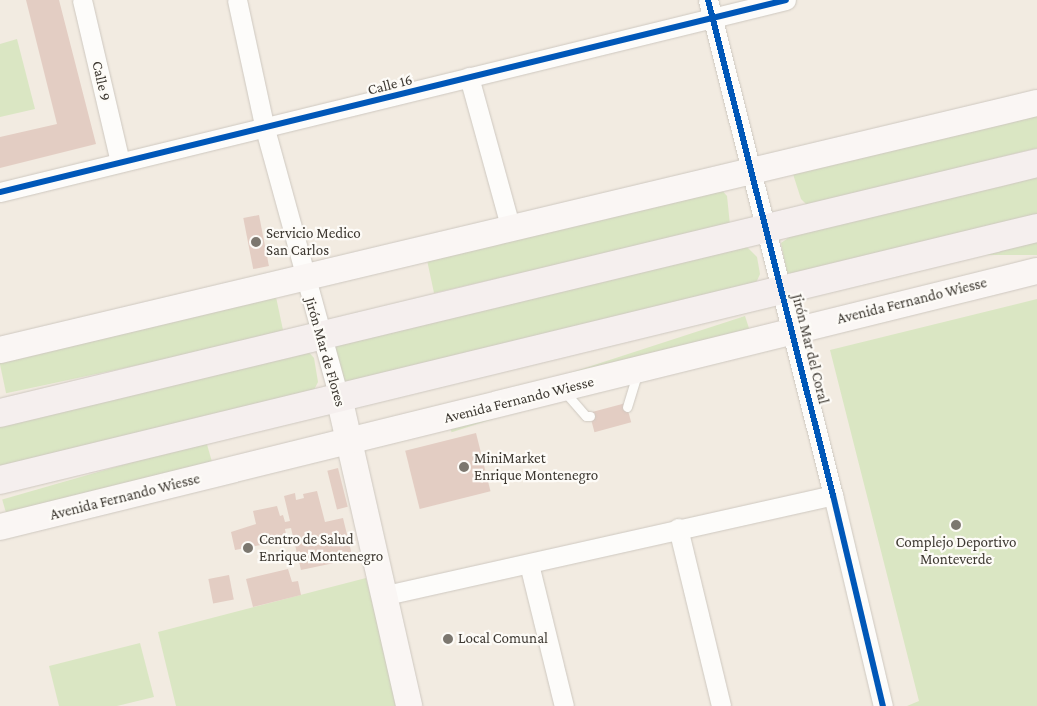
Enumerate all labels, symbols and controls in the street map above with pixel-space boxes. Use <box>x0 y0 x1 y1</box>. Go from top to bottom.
street label: Calle 9 <box>88 59 114 103</box>
street label: Calle 16 <box>366 71 414 99</box>
place label: Servicio Medico San Carlos <box>266 224 361 259</box>
marker: Servicio Medico San Carlos <box>250 236 262 248</box>
street label: Avenida Fernando Wiesse <box>835 274 989 328</box>
street label: Jirón Mar del Coral <box>788 292 832 406</box>
street label: Jirón Mar de Flores <box>301 295 349 409</box>
street label: Avenida Fernando Wiesse <box>442 373 596 427</box>
place label: MiniMarket Enrique Montenegro <box>474 449 598 484</box>
marker: MiniMarket Enrique Montenegro <box>458 461 470 473</box>
street label: Avenida Fernando Wiesse <box>48 470 202 524</box>
marker: Complejo Deportivo Monteverde <box>950 519 962 531</box>
place label: Centro de Salud Enrique Montenegro <box>259 530 383 565</box>
place label: Complejo Deportivo Monteverde <box>896 533 1016 568</box>
marker: Centro de Salud Enrique Montenegro <box>241 541 255 555</box>
place label: Local Comunal <box>458 630 548 648</box>
marker: Local Comunal <box>442 633 454 645</box>

